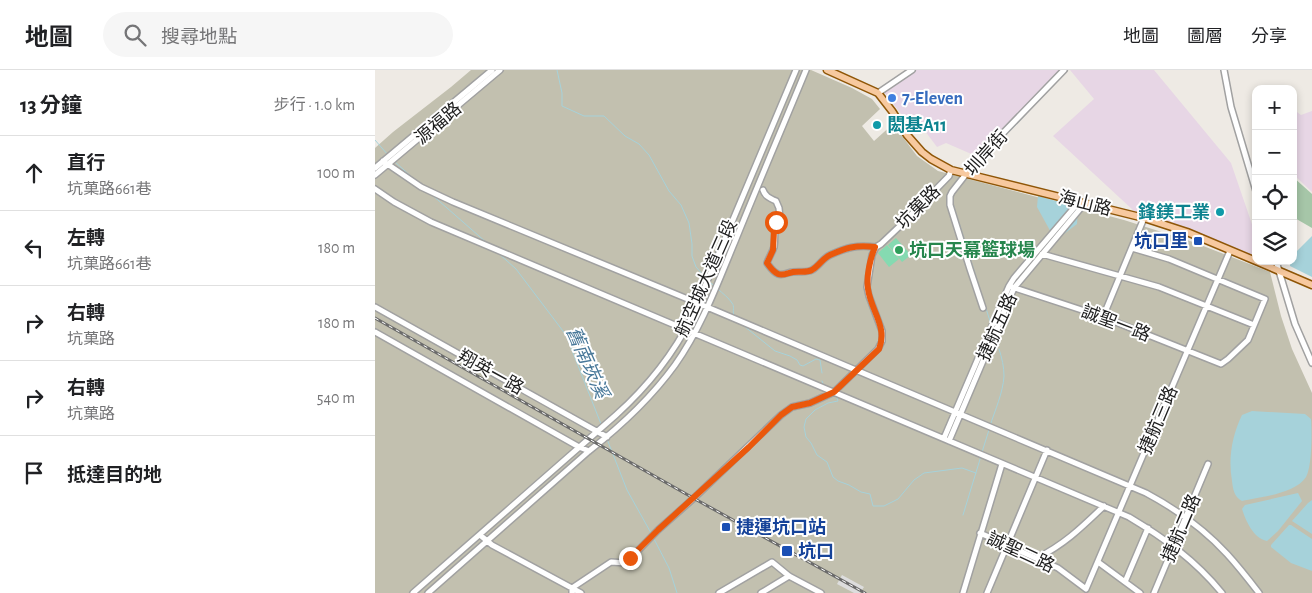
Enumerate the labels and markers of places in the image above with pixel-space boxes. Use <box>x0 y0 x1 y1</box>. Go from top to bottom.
place label: 7-Eleven <box>902 90 963 108</box>
marker: 7-Eleven <box>886 92 898 104</box>
place label: 閎基A11 <box>887 116 947 135</box>
marker: 閎基A11 <box>871 119 883 131</box>
place label: 鋒鎂工業 <box>1138 202 1210 222</box>
marker: 鋒鎂工業 <box>1214 206 1226 218</box>
place label: 坑口里 <box>1134 231 1188 251</box>
marker: 坑口里 <box>1192 235 1204 247</box>
place label: 坑口天幕籃球場 <box>909 239 1035 260</box>
marker: 坑口天幕籃球場 <box>893 244 905 256</box>
place label: 捷運坑口站 <box>736 517 826 537</box>
marker: 捷運坑口站 <box>720 521 732 533</box>
place label: 坑口 <box>798 541 834 561</box>
marker: 坑口 <box>780 544 794 558</box>

